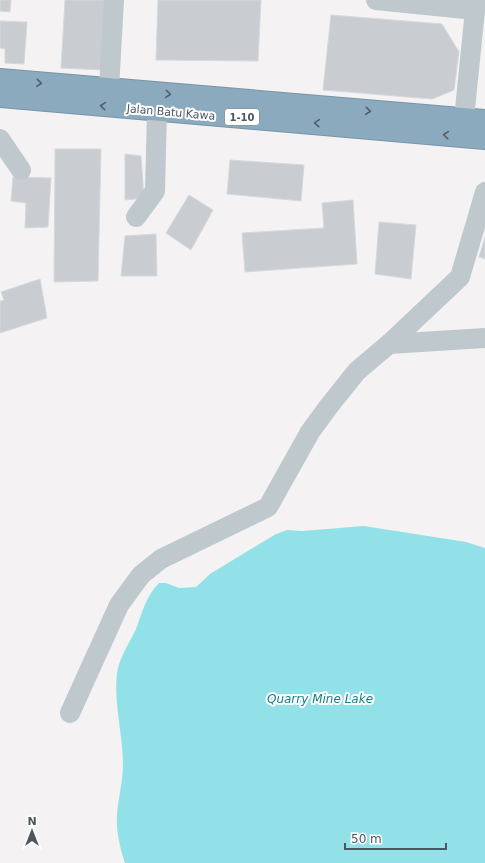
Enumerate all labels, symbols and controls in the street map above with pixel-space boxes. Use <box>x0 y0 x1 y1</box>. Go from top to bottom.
one-way arrow <box>36 79 42 88</box>
one-way arrow <box>165 90 171 99</box>
one-way arrow <box>100 101 106 110</box>
street label: Jalan Batu Kawa <box>125 102 216 123</box>
one-way arrow <box>365 106 371 115</box>
road number: 1-10 <box>225 109 259 125</box>
one-way arrow <box>314 119 320 128</box>
one-way arrow <box>443 131 449 140</box>
water label: Quarry Mine Lake <box>267 692 373 706</box>
north arrow <box>12 811 52 851</box>
text: N <box>27 815 37 828</box>
scale bar <box>345 825 446 851</box>
text: 50 m <box>351 832 382 846</box>

